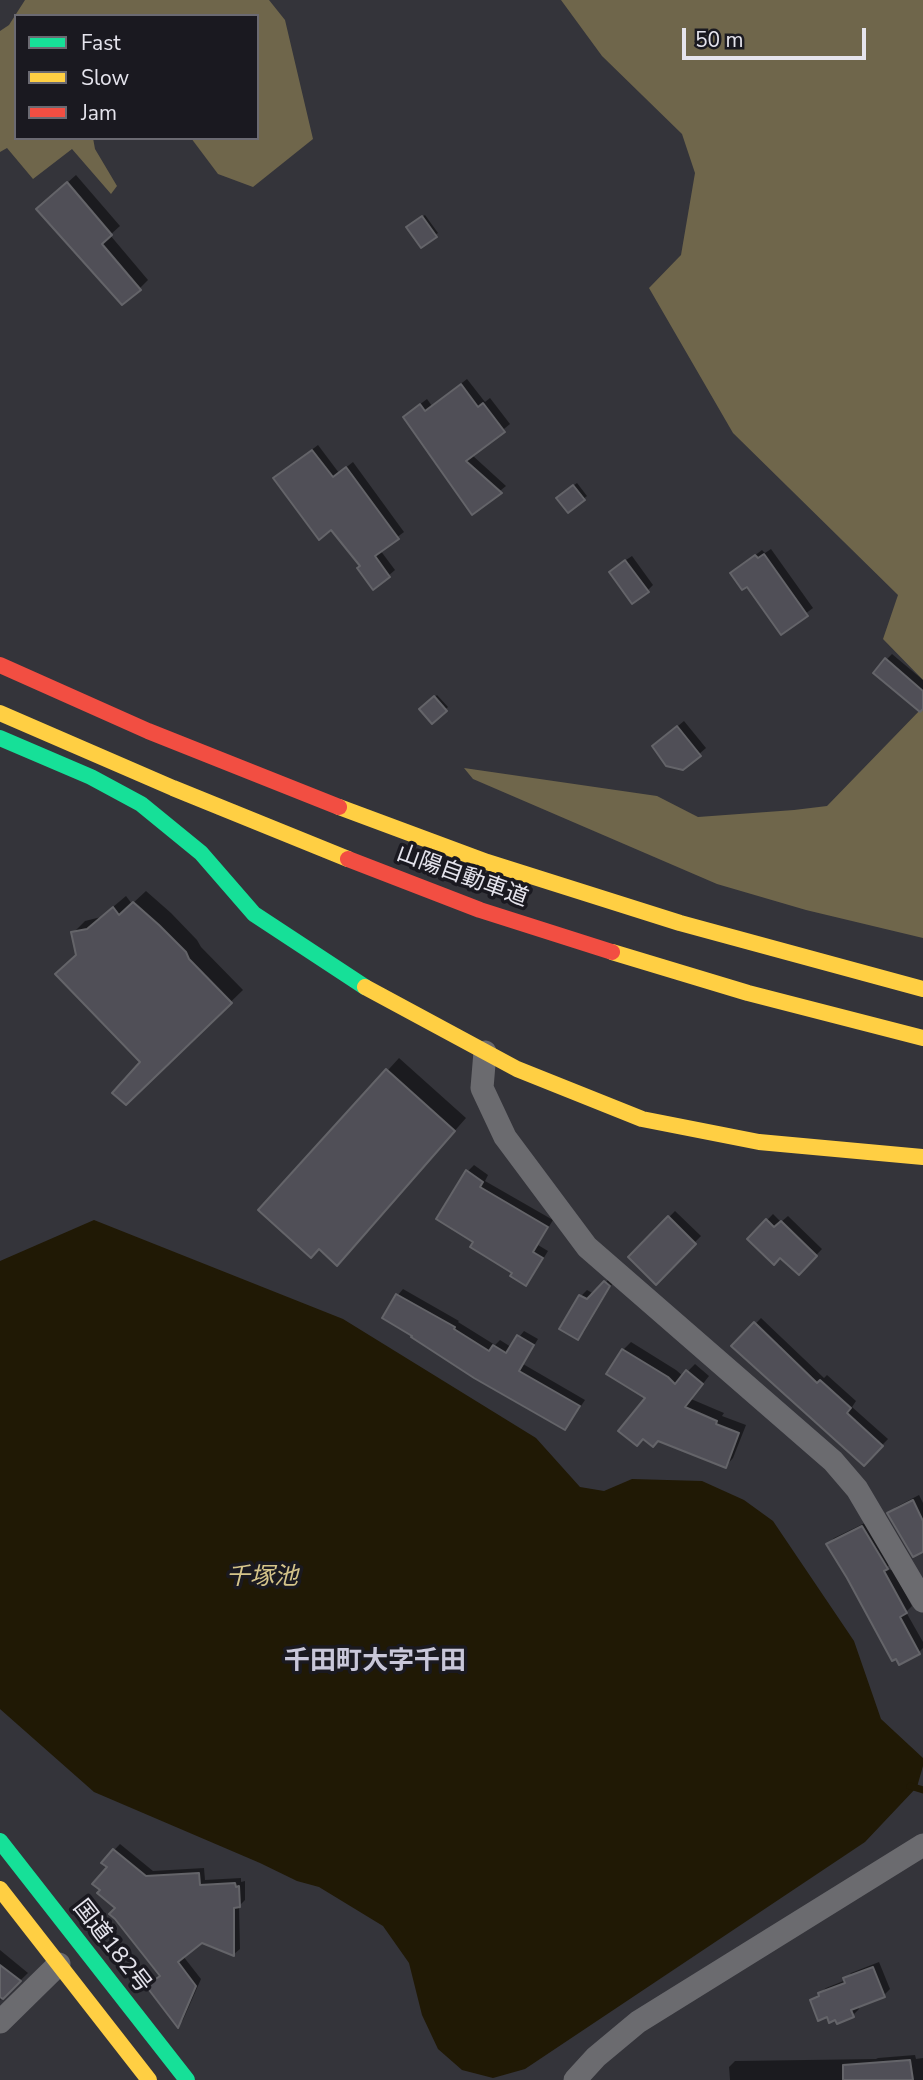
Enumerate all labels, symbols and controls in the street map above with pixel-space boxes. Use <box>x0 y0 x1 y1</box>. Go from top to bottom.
legend <box>14 14 259 140</box>
scale bar <box>685 14 869 58</box>
text: 50 m <box>695 26 744 54</box>
text: Fast <box>81 29 121 57</box>
text: Slow <box>81 64 129 92</box>
text: Jam <box>81 99 117 127</box>
street label: 山陽自動車道 <box>392 840 532 914</box>
water label: 千塚池 <box>226 1564 298 1592</box>
district label: 千田町大字千田 <box>284 1647 466 1679</box>
street label: 国道182号 <box>66 1895 156 1999</box>

